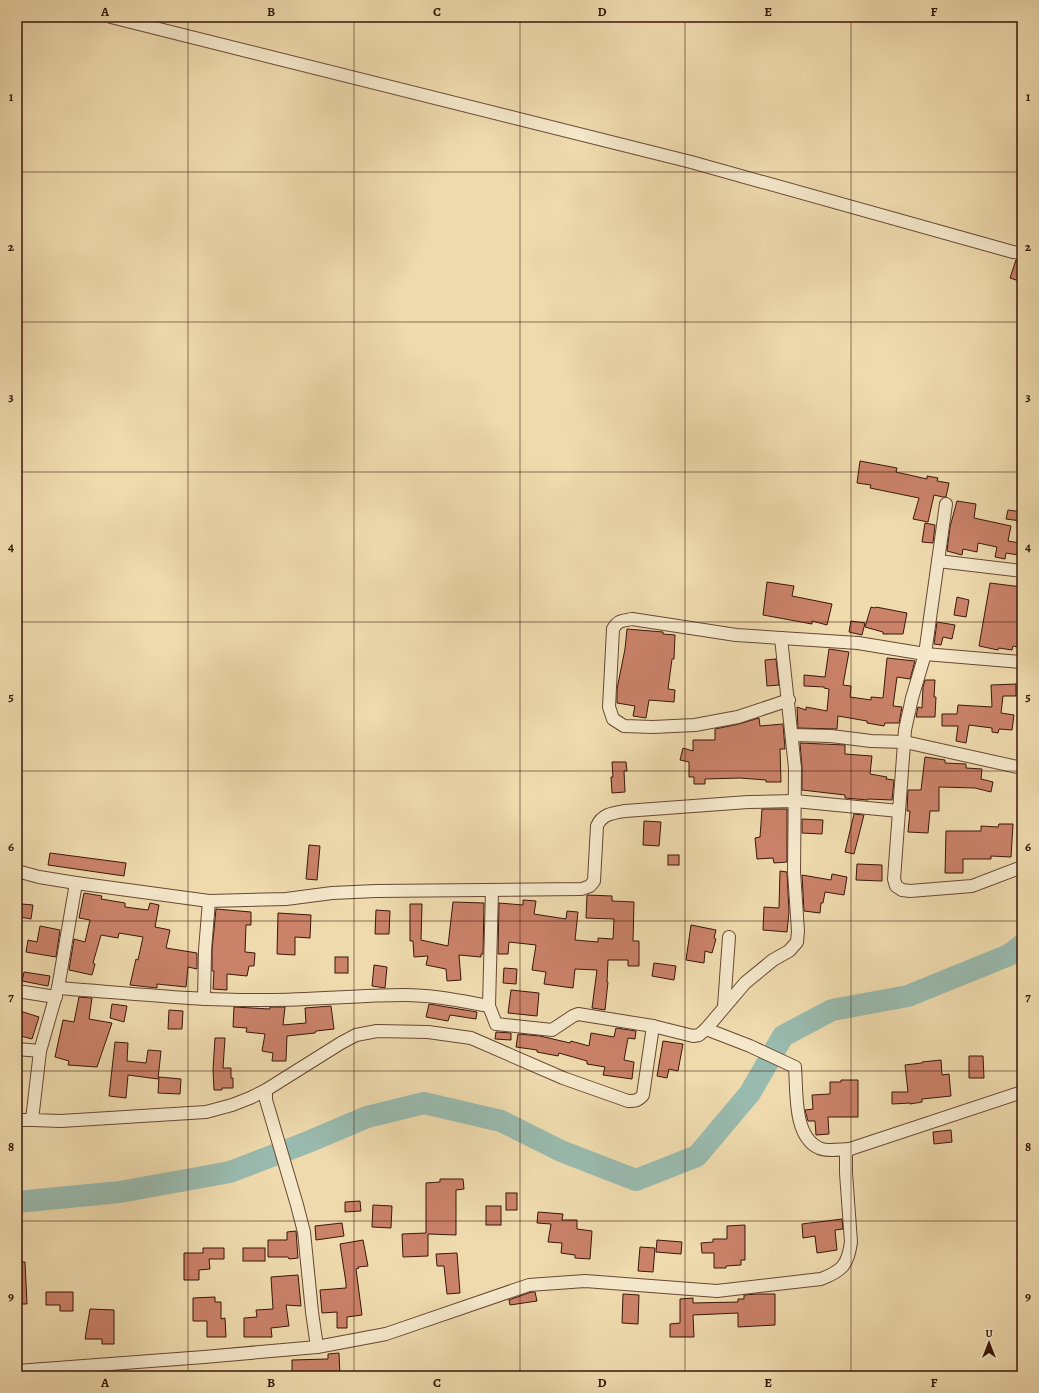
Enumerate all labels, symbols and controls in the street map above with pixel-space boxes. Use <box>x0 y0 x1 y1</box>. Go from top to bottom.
text: A <box>100 3 110 20</box>
text: B <box>267 3 275 20</box>
text: C <box>433 3 441 20</box>
text: D <box>597 3 607 20</box>
text: E <box>764 3 772 20</box>
text: F <box>931 3 938 20</box>
text: 1 <box>9 88 14 105</box>
text: 1 <box>1026 88 1031 105</box>
text: 2 <box>8 238 15 255</box>
text: 2 <box>1025 238 1032 255</box>
text: 3 <box>8 388 14 405</box>
text: 3 <box>1025 388 1031 405</box>
text: 4 <box>8 538 14 555</box>
text: 4 <box>1025 538 1031 555</box>
text: 5 <box>8 688 14 705</box>
text: 5 <box>1025 688 1031 705</box>
text: 6 <box>8 838 14 855</box>
text: 6 <box>1025 838 1031 855</box>
text: 7 <box>8 988 14 1005</box>
text: 7 <box>1025 988 1031 1005</box>
text: 8 <box>8 1138 14 1155</box>
text: 8 <box>1025 1138 1031 1155</box>
text: 9 <box>8 1288 14 1305</box>
text: 9 <box>1025 1288 1031 1305</box>
north arrow <box>969 1323 1009 1363</box>
text: U <box>985 1326 993 1341</box>
text: A <box>100 1374 110 1391</box>
text: B <box>267 1374 275 1391</box>
text: C <box>433 1374 441 1391</box>
text: D <box>597 1374 607 1391</box>
text: E <box>764 1374 772 1391</box>
text: F <box>931 1374 938 1391</box>

